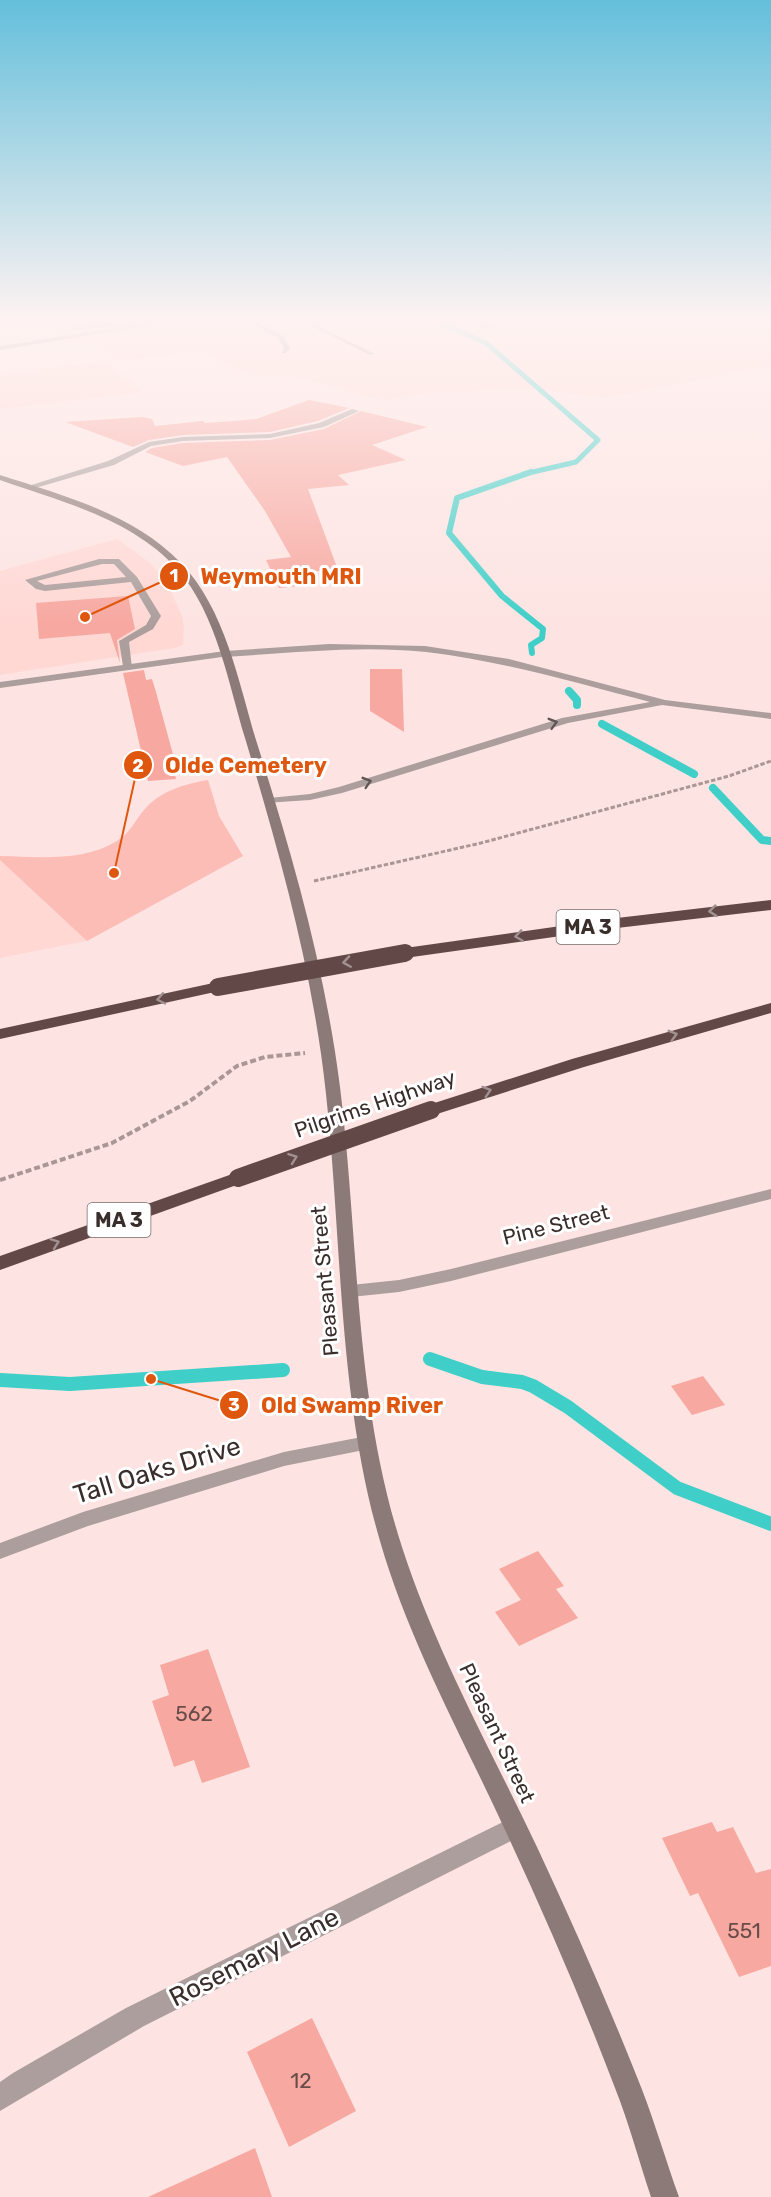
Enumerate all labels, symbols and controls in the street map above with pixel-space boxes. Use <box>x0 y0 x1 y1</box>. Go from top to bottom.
callout: Weymouth MRI <box>159 556 374 596</box>
text: Weymouth MRI <box>200 563 362 590</box>
text: 1 <box>170 565 178 587</box>
one-way arrow <box>547 718 558 730</box>
callout: Olde Cemetery <box>123 745 339 785</box>
text: Olde Cemetery <box>165 752 327 779</box>
text: 2 <box>132 755 144 777</box>
one-way arrow <box>361 777 372 789</box>
one-way arrow <box>708 904 717 917</box>
road number: MA 3 <box>556 910 620 944</box>
one-way arrow <box>515 929 524 941</box>
one-way arrow <box>343 956 352 968</box>
one-way arrow <box>156 991 166 1004</box>
one-way arrow <box>668 1030 678 1043</box>
street label: Pilgrims Highway <box>291 1064 459 1143</box>
one-way arrow <box>481 1086 491 1099</box>
one-way arrow <box>287 1152 298 1165</box>
street label: Pine Street <box>500 1199 612 1250</box>
road number: MA 3 <box>88 1203 150 1237</box>
street label: Pleasant Street <box>305 1205 344 1357</box>
one-way arrow <box>49 1238 60 1251</box>
callout: Old Swamp River <box>219 1385 455 1425</box>
text: Old Swamp River <box>261 1392 443 1419</box>
text: 3 <box>228 1394 240 1416</box>
street label: Tall Oaks Drive <box>70 1430 245 1511</box>
street label: Pleasant Street <box>454 1659 541 1806</box>
house number: 562 <box>175 1701 213 1726</box>
street label: Rosemary Lane <box>164 1901 344 2014</box>
house number: 551 <box>727 1918 761 1943</box>
house number: 12 <box>290 2068 312 2093</box>

